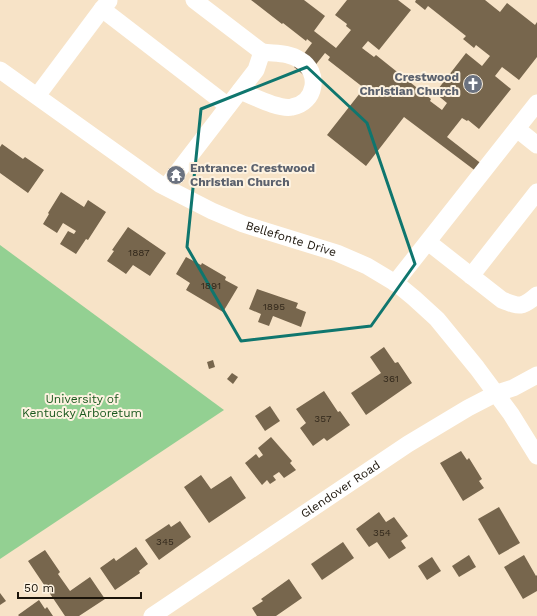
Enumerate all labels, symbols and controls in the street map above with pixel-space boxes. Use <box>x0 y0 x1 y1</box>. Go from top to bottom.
place label: Crestwood Christian Church <box>359 70 459 98</box>
church icon: Crestwood Christian Church <box>462 73 484 95</box>
place label: Entrance: Crestwood Christian Church <box>190 161 315 189</box>
temple icon: Entrance: Crestwood Christian Church <box>165 164 187 186</box>
street label: Bellefonte Drive <box>244 218 338 259</box>
house number: 1887 <box>128 247 150 258</box>
house number: 1891 <box>201 280 221 291</box>
house number: 1895 <box>263 301 285 312</box>
house number: 361 <box>383 373 399 384</box>
park label: University of Kentucky Arboretum <box>22 392 142 420</box>
house number: 357 <box>314 413 332 424</box>
street label: Glendover Road <box>298 458 383 521</box>
house number: 354 <box>373 527 391 538</box>
house number: 345 <box>156 536 174 547</box>
scale bar <box>18 574 141 600</box>
text: 50 m <box>24 581 54 595</box>

